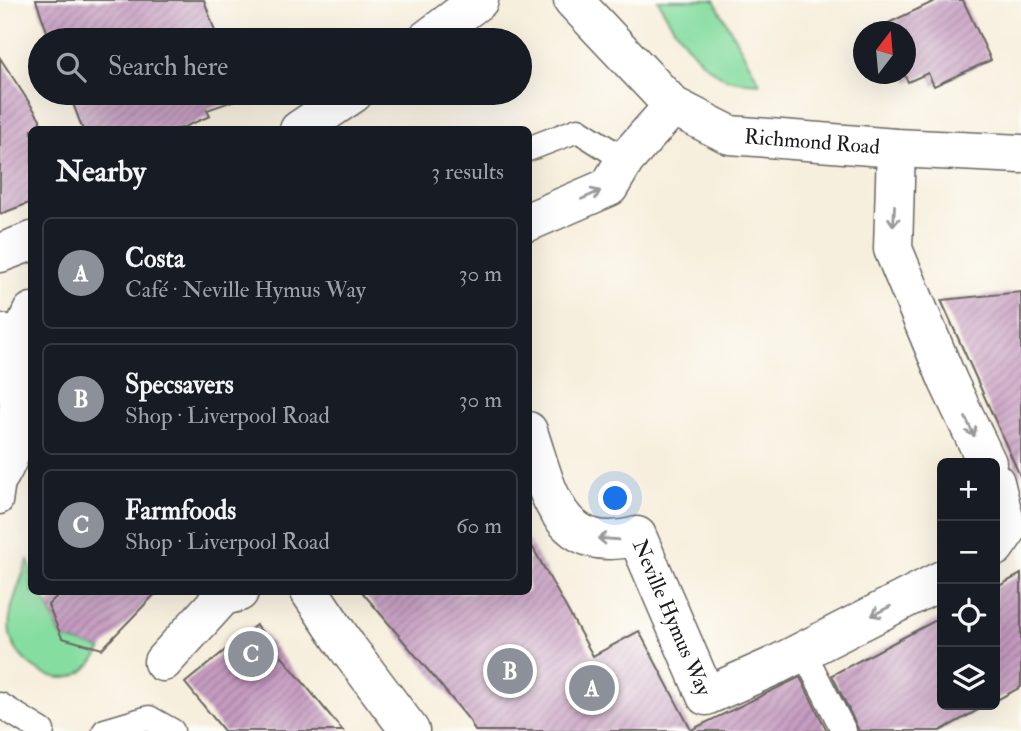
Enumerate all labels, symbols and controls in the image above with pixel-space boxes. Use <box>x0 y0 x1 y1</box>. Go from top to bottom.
north arrow <box>853 21 916 84</box>
search box <box>28 28 532 105</box>
icon: search <box>52 48 90 86</box>
text: Search here <box>108 51 228 83</box>
street label: Richmond Road <box>743 123 882 160</box>
text: Nearby <box>56 153 146 190</box>
text: 3 results <box>431 157 504 186</box>
one-way arrow <box>580 187 601 200</box>
one-way arrow <box>887 204 900 227</box>
text: Costa <box>125 243 185 275</box>
text: A <box>74 259 88 288</box>
text: 30 m <box>459 259 502 288</box>
text: Café · Neville Hymus Way <box>125 275 366 304</box>
text: Specsavers <box>125 369 234 401</box>
text: B <box>73 385 89 414</box>
text: 30 m <box>459 385 502 414</box>
text: Shop · Liverpool Road <box>125 401 330 430</box>
one-way arrow <box>964 416 977 438</box>
map controls <box>937 458 1000 710</box>
button: + <box>937 458 1000 521</box>
your location <box>598 481 632 515</box>
text: Farmfoods <box>125 495 236 527</box>
text: C <box>73 511 89 540</box>
text: 60 m <box>456 511 502 540</box>
button: − <box>937 521 1000 584</box>
text: Shop · Liverpool Road <box>125 527 330 556</box>
one-way arrow <box>598 532 620 545</box>
street label: Neville Hymus Way <box>627 535 718 701</box>
button: locate <box>937 584 1000 647</box>
one-way arrow <box>872 605 892 619</box>
pin: C <box>228 628 274 680</box>
pin: B <box>487 645 533 697</box>
button: layers <box>937 647 1000 710</box>
pin: A <box>569 662 615 714</box>

